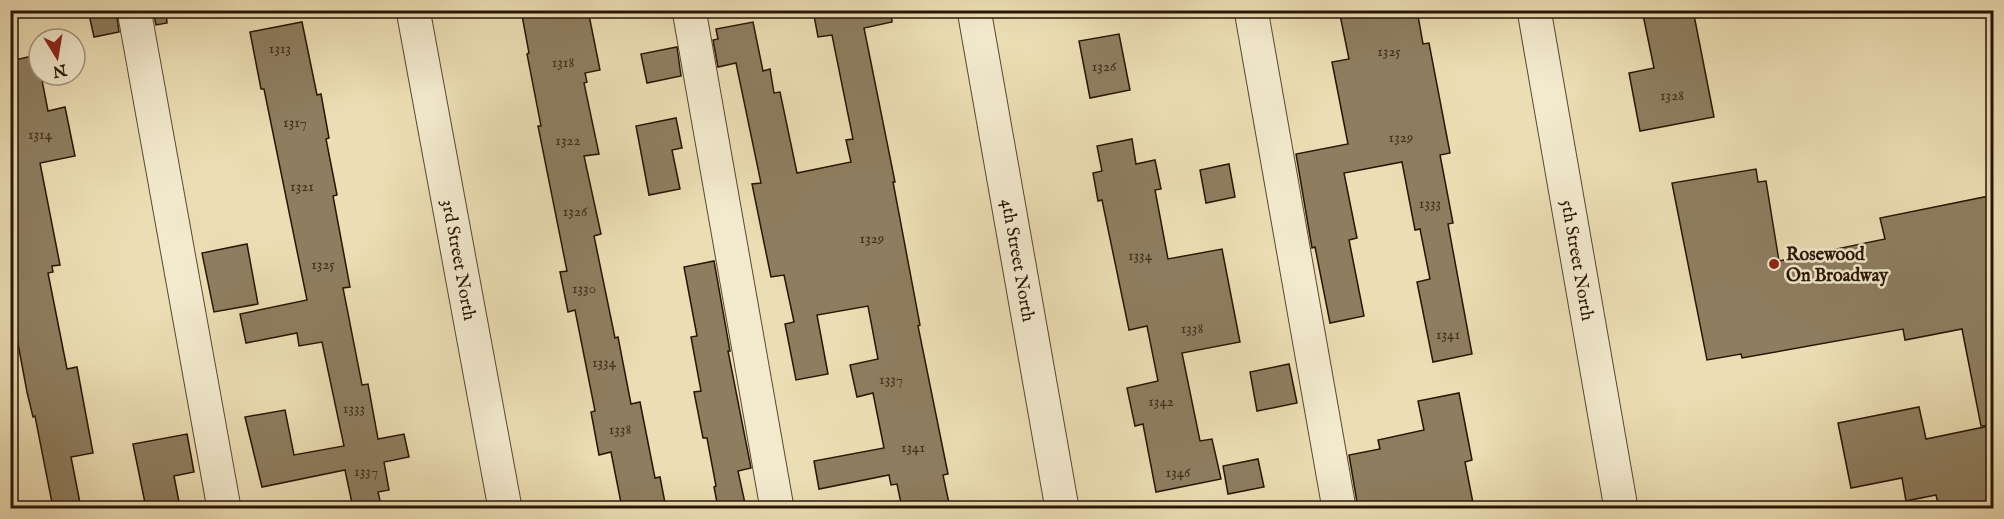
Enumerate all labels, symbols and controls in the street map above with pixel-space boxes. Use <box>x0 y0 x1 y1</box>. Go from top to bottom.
north arrow <box>27 27 87 87</box>
house number: 1313 <box>269 39 291 58</box>
house number: 1325 <box>1377 42 1401 61</box>
house number: 1318 <box>552 53 574 72</box>
house number: 1326 <box>1092 57 1117 76</box>
text: N <box>51 58 69 81</box>
house number: 1328 <box>1660 86 1684 105</box>
house number: 1317 <box>283 113 307 132</box>
house number: 1314 <box>28 125 53 144</box>
house number: 1329 <box>1389 128 1413 147</box>
house number: 1322 <box>555 131 581 150</box>
house number: 1321 <box>290 177 314 196</box>
house number: 1333 <box>1419 194 1441 213</box>
street label: 4th Street North <box>995 197 1039 324</box>
street label: 3rd Street North <box>435 198 480 323</box>
street label: 5th Street North <box>1554 198 1598 323</box>
house number: 1326 <box>563 202 588 221</box>
house number: 1329 <box>860 229 884 248</box>
place label: Rosewood On Broadway <box>1786 244 1889 288</box>
house number: 1334 <box>1128 246 1153 265</box>
house number: 1325 <box>311 255 335 274</box>
marker: Rosewood On Broadway <box>1767 257 1781 271</box>
house number: 1330 <box>572 279 596 298</box>
house number: 1338 <box>1181 319 1203 338</box>
house number: 1341 <box>1436 325 1460 344</box>
house number: 1334 <box>592 353 617 372</box>
house number: 1337 <box>879 370 903 389</box>
house number: 1342 <box>1148 392 1174 411</box>
house number: 1333 <box>343 399 365 418</box>
house number: 1338 <box>609 420 631 439</box>
house number: 1341 <box>901 438 925 457</box>
house number: 1337 <box>354 462 378 481</box>
house number: 1346 <box>1166 463 1191 482</box>

